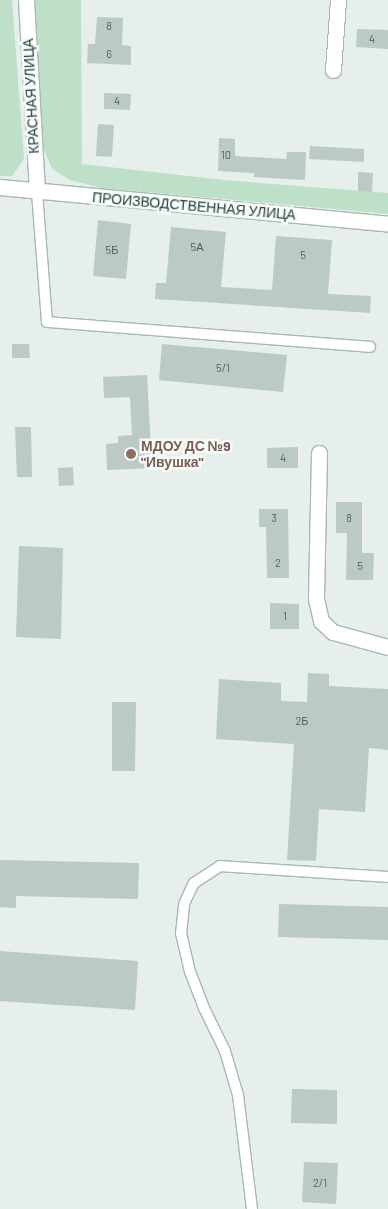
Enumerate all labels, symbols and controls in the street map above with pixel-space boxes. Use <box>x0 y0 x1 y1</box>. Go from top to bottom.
house number: 8 <box>106 19 112 33</box>
house number: 4 <box>369 32 375 46</box>
street label: КРАСНАЯ УЛИЦА <box>20 38 42 154</box>
house number: 6 <box>106 47 112 61</box>
house number: 4 <box>114 94 120 108</box>
house number: 10 <box>221 148 231 162</box>
street label: ПРОИЗВОДСТВЕННАЯ УЛИЦА <box>92 189 296 223</box>
house number: 5А <box>191 240 203 254</box>
house number: 5Б <box>106 243 118 257</box>
house number: 5 <box>300 248 306 262</box>
house number: 5/1 <box>216 361 230 375</box>
place label: МДОУ ДС №9 "Ивушка" <box>141 438 231 471</box>
marker: МДОУ ДС №9 "Ивушка" <box>125 448 137 460</box>
house number: 4 <box>280 451 286 465</box>
house number: 3 <box>271 511 277 525</box>
house number: 8 <box>346 511 352 525</box>
house number: 2 <box>275 556 281 570</box>
house number: 5 <box>357 559 363 573</box>
house number: 1 <box>283 609 287 623</box>
house number: 2Б <box>295 714 309 728</box>
house number: 2/1 <box>313 1176 327 1190</box>

